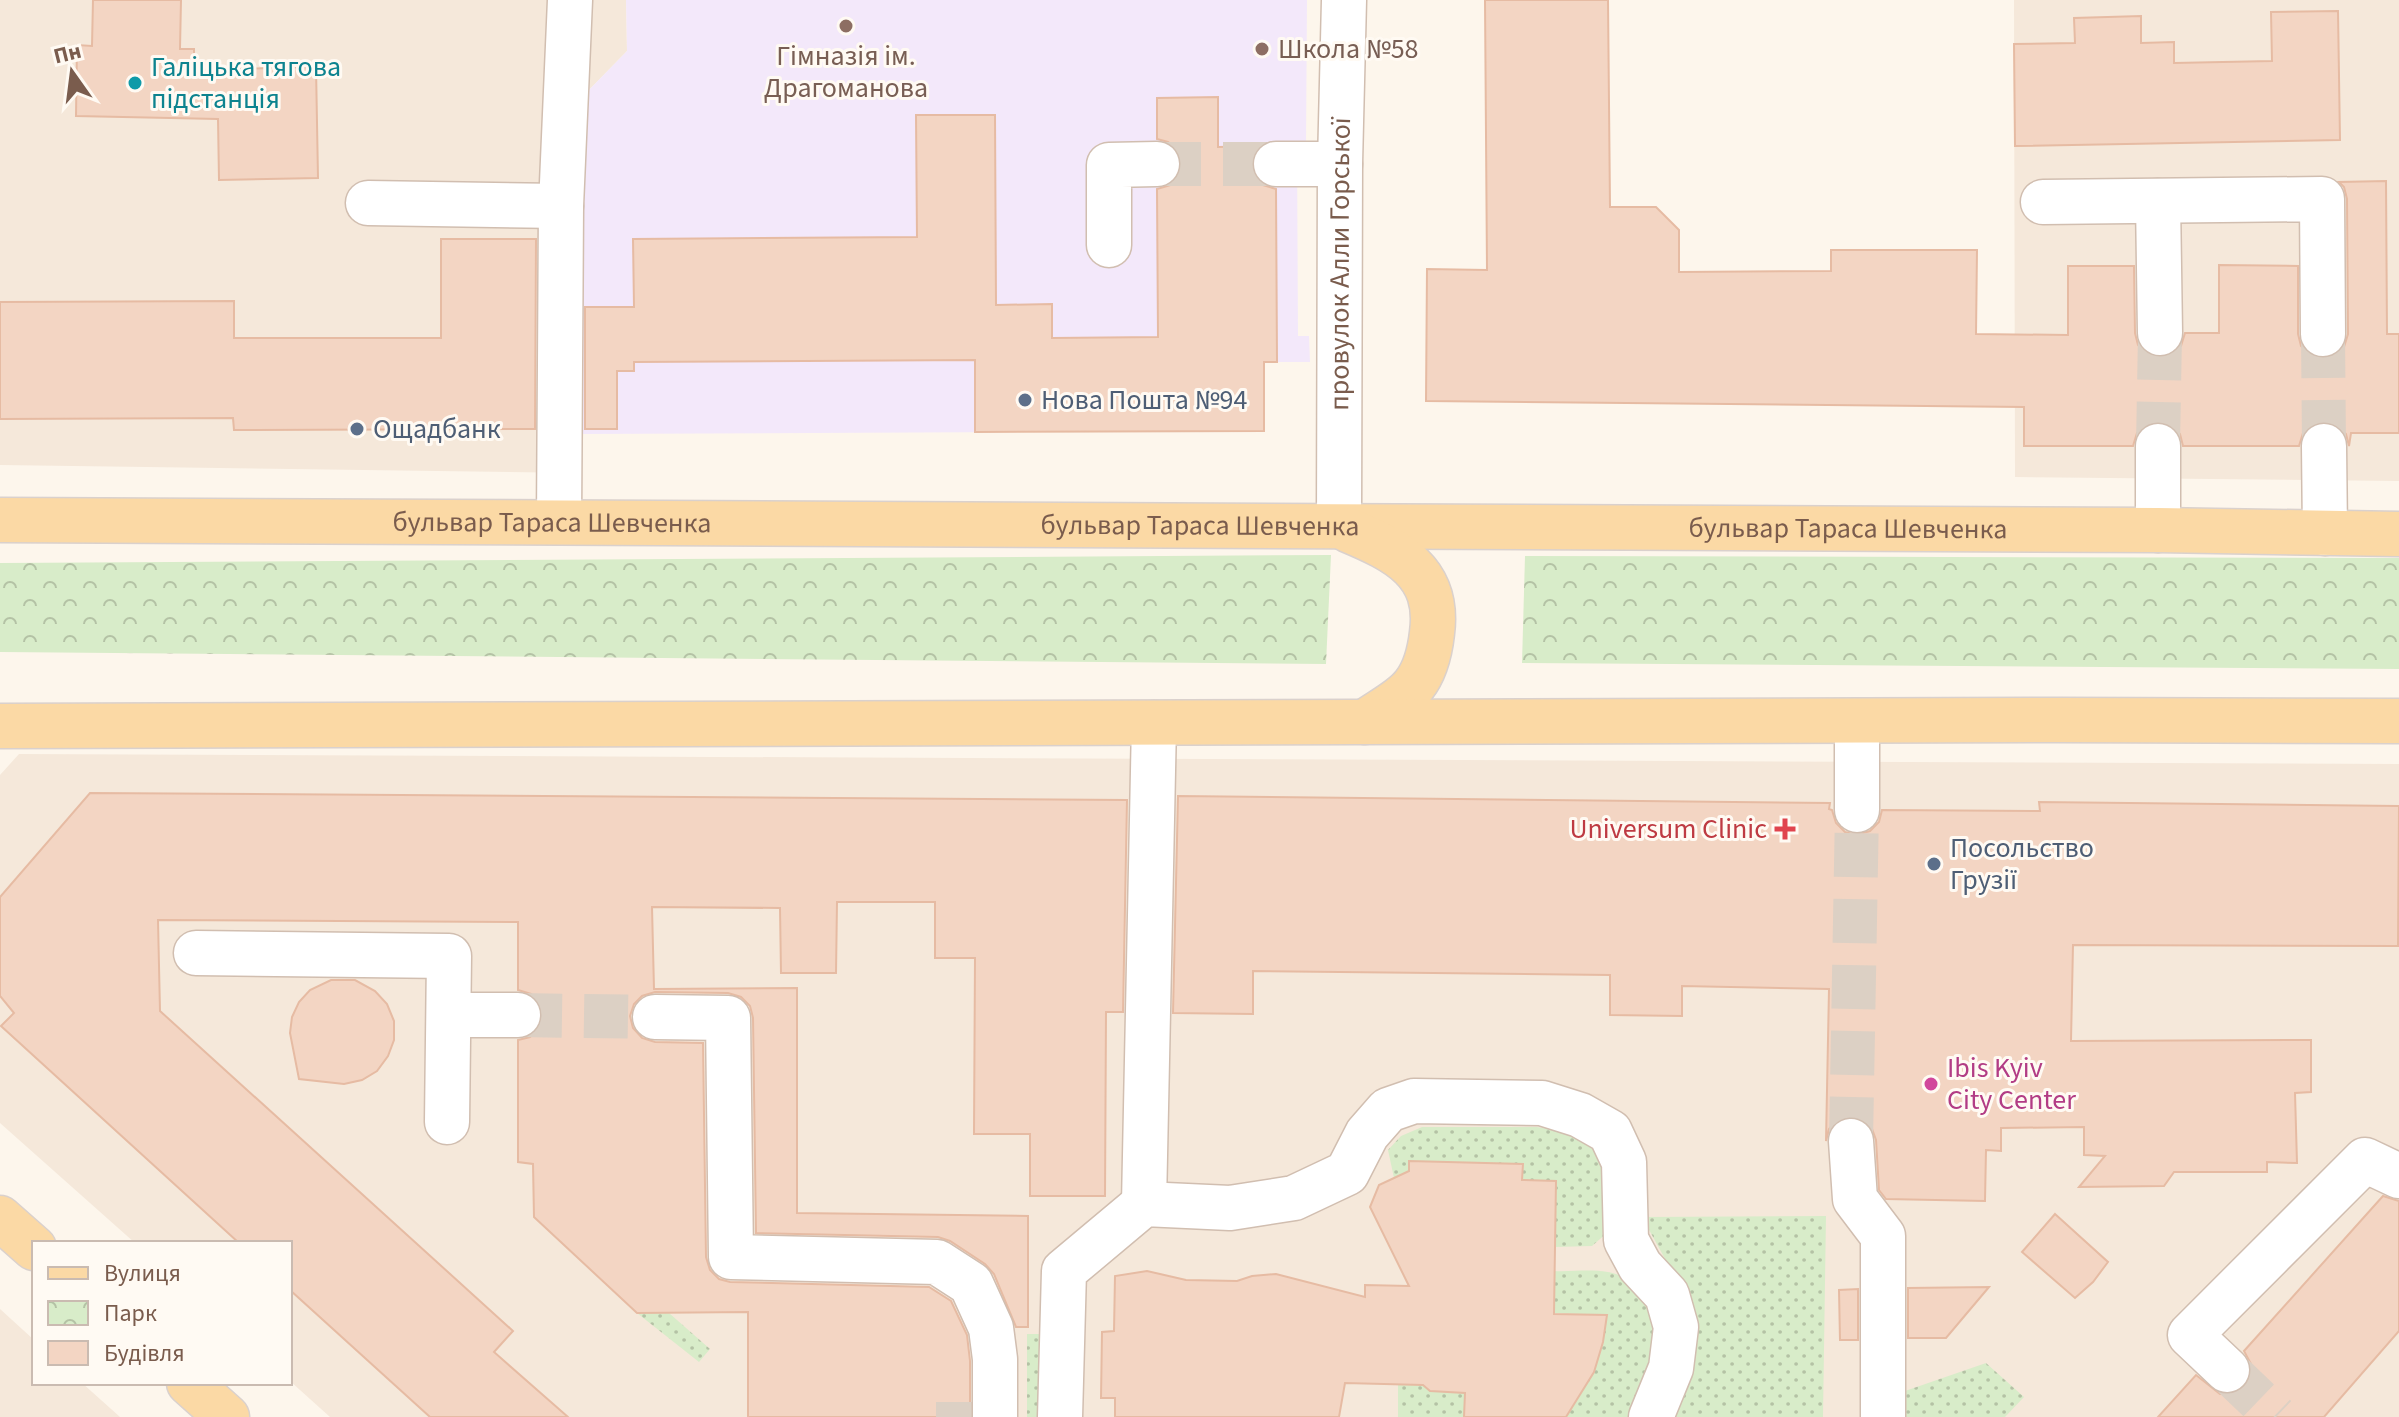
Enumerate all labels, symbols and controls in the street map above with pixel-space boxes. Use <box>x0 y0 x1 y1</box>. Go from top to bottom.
marker: Гімназія ім. Драгоманова <box>837 17 855 35</box>
place label: Школа №58 <box>1278 29 1419 69</box>
north arrow <box>32 32 112 112</box>
text: Пн <box>50 35 85 72</box>
place label: Гімназія ім. Драгоманова <box>764 36 928 108</box>
marker: Школа №58 <box>1253 40 1271 58</box>
place label: Галiцька тягова пiдстанцiя <box>151 47 341 119</box>
marker: Галiцька тягова пiдстанцiя <box>126 74 144 92</box>
street label: провулок Алли Горської <box>1319 116 1361 411</box>
place label: Нова Пошта №94 <box>1041 380 1247 420</box>
marker: Нова Пошта №94 <box>1016 391 1034 409</box>
place label: Ощадбанк <box>373 409 501 449</box>
marker: Ощадбанк <box>348 420 366 438</box>
street label: бульвар Тараса Шевченка <box>393 502 711 543</box>
street label: бульвар Тараса Шевченка <box>1041 505 1359 546</box>
street label: бульвар Тараса Шевченка <box>1688 508 2007 549</box>
place label: Universum Clinic <box>1569 809 1767 849</box>
marker: Universum Clinic <box>1774 818 1796 840</box>
place label: Посольство Грузії <box>1950 828 2094 900</box>
marker: Посольство Грузії <box>1925 855 1943 873</box>
place label: Ibis Kyiv City Center <box>1947 1048 2076 1120</box>
marker: Ibis Kyiv City Center <box>1922 1075 1940 1093</box>
legend <box>32 1241 292 1385</box>
text: Вулиця <box>104 1256 181 1291</box>
text: Парк <box>104 1296 157 1331</box>
text: Будівля <box>104 1336 185 1371</box>

